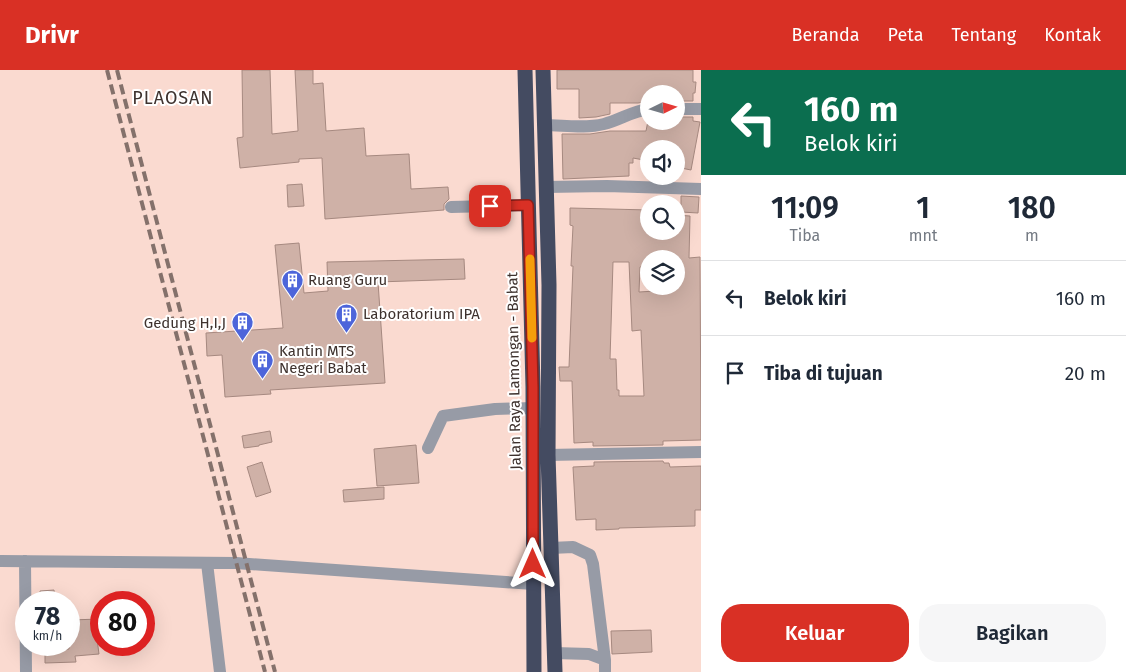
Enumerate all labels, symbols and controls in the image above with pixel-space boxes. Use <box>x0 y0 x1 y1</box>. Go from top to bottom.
text: Drivr <box>25 21 79 49</box>
text: Beranda <box>792 24 860 46</box>
text: Peta <box>888 24 923 46</box>
text: Tentang <box>951 24 1016 46</box>
text: Kontak <box>1044 24 1101 46</box>
north arrow <box>640 85 685 130</box>
map controls <box>640 85 685 295</box>
district label: PLAOSAN <box>132 87 214 109</box>
text: 160 m <box>804 88 898 130</box>
icon: left <box>721 90 786 155</box>
text: Belok kiri <box>804 130 898 157</box>
button: sound <box>640 140 685 185</box>
pin <box>469 185 511 227</box>
text: 11:09 <box>771 190 839 226</box>
text: 1 <box>916 190 930 226</box>
text: 180 <box>1008 190 1056 226</box>
icon: arrive <box>476 192 504 220</box>
button: search <box>640 195 685 240</box>
text: Tiba <box>789 226 820 245</box>
text: mnt <box>909 226 938 245</box>
text: m <box>1025 226 1039 245</box>
button: layers <box>640 250 685 295</box>
building icon: Ruang Guru <box>280 268 304 299</box>
place label: Ruang Guru <box>308 271 387 289</box>
street label: Jalan Raya Lamongan - Babat <box>503 271 525 470</box>
icon: left <box>721 284 749 312</box>
text: Belok kiri <box>764 287 847 310</box>
text: 160 m <box>1056 287 1106 310</box>
building icon: Laboratorium IPA <box>335 302 359 333</box>
place label: Laboratorium IPA <box>363 305 480 323</box>
building icon: Gedung H,I,J <box>230 311 254 342</box>
place label: Gedung H,I,J <box>144 314 226 332</box>
place label: Kantin MTS Negeri Babat <box>279 342 367 377</box>
building icon: Kantin MTS Negeri Babat <box>251 348 275 379</box>
icon: arrive <box>721 359 749 387</box>
text: Tiba di tujuan <box>764 362 883 385</box>
text: 20 m <box>1065 362 1106 385</box>
position arrow <box>506 537 558 589</box>
speed limit sign: 80 <box>90 591 155 656</box>
text: 78 <box>35 602 60 632</box>
button: Keluar <box>721 604 909 662</box>
button: Bagikan <box>919 604 1106 662</box>
text: km/h <box>33 629 62 643</box>

